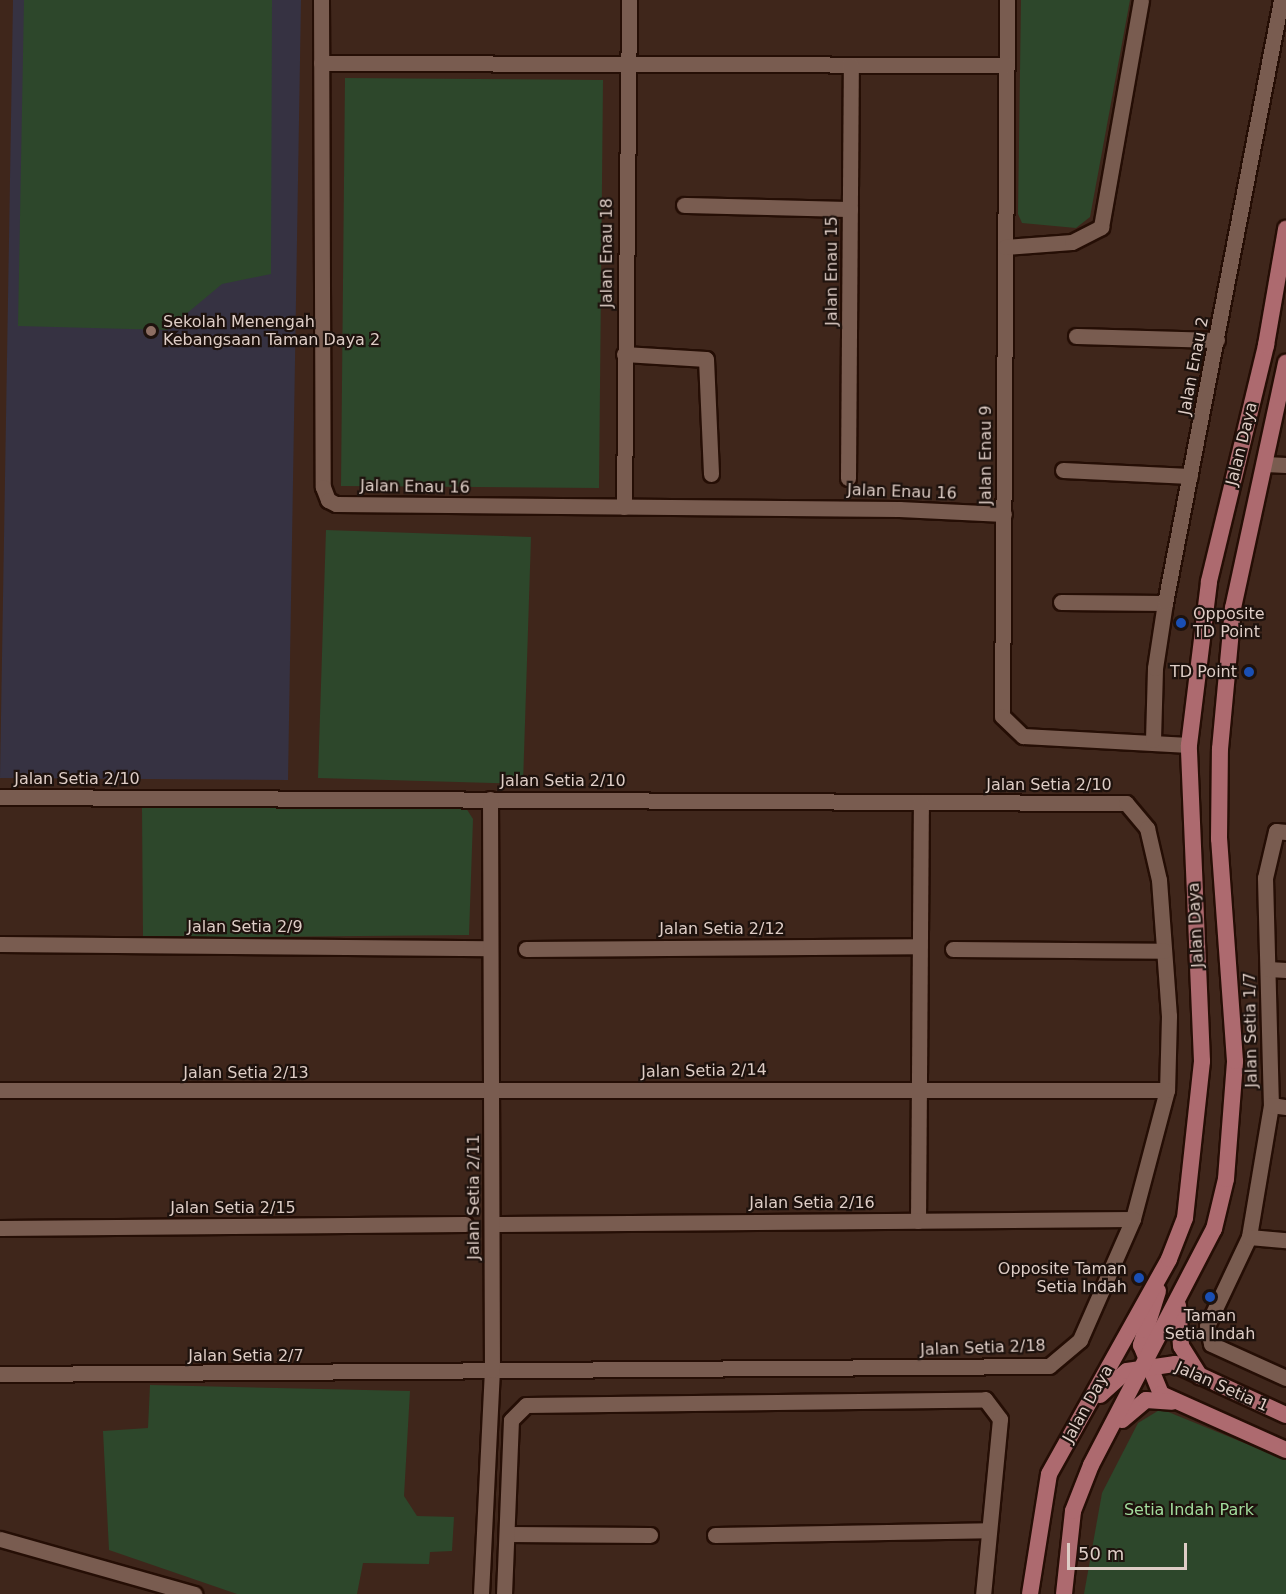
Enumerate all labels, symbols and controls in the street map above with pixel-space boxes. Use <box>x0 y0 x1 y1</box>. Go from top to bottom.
street label: Jalan Enau 18 <box>597 198 617 308</box>
street label: Jalan Enau 15 <box>822 216 842 326</box>
place label: Sekolah Menengah Kebangsaan Taman Daya 2 <box>163 312 380 350</box>
street label: Jalan Enau 2 <box>1175 315 1213 417</box>
marker: Sekolah Menengah Kebangsaan Taman Daya 2 <box>144 324 158 338</box>
street label: Jalan Daya <box>1222 400 1262 488</box>
street label: Jalan Enau 9 <box>976 405 996 505</box>
street label: Jalan Enau 16 <box>360 476 470 498</box>
street label: Jalan Enau 16 <box>847 480 957 504</box>
place label: Opposite TD Point <box>1193 604 1265 642</box>
marker: Opposite TD Point <box>1174 616 1188 630</box>
place label: TD Point <box>1170 662 1237 682</box>
marker: TD Point <box>1242 665 1256 679</box>
street label: Jalan Setia 2/10 <box>14 769 140 789</box>
street label: Jalan Setia 2/10 <box>500 771 626 791</box>
street label: Jalan Setia 2/10 <box>986 775 1112 795</box>
street label: Jalan Daya <box>1184 882 1208 968</box>
street label: Jalan Setia 2/9 <box>187 917 303 937</box>
street label: Jalan Setia 2/12 <box>659 919 785 939</box>
street label: Jalan Setia 1/7 <box>1240 972 1262 1088</box>
street label: Jalan Setia 2/14 <box>641 1060 767 1082</box>
street label: Jalan Setia 2/13 <box>183 1063 309 1083</box>
street label: Jalan Setia 2/11 <box>464 1134 484 1260</box>
street label: Jalan Setia 2/16 <box>749 1193 875 1213</box>
street label: Jalan Setia 2/15 <box>170 1198 296 1218</box>
place label: Opposite Taman Setia Indah <box>998 1259 1127 1297</box>
marker: Opposite Taman Setia Indah <box>1132 1271 1146 1285</box>
marker: Taman Setia Indah <box>1203 1290 1217 1304</box>
place label: Taman Setia Indah <box>1165 1306 1255 1344</box>
street label: Jalan Setia 2/18 <box>920 1336 1046 1360</box>
street label: Jalan Setia 2/7 <box>188 1346 304 1366</box>
street label: Jalan Setia 1 <box>1173 1358 1271 1416</box>
street label: Jalan Daya <box>1059 1362 1117 1446</box>
park label: Setia Indah Park <box>1124 1500 1254 1520</box>
scale bar <box>1070 1531 1190 1569</box>
text: 50 m <box>1078 1543 1124 1564</box>

